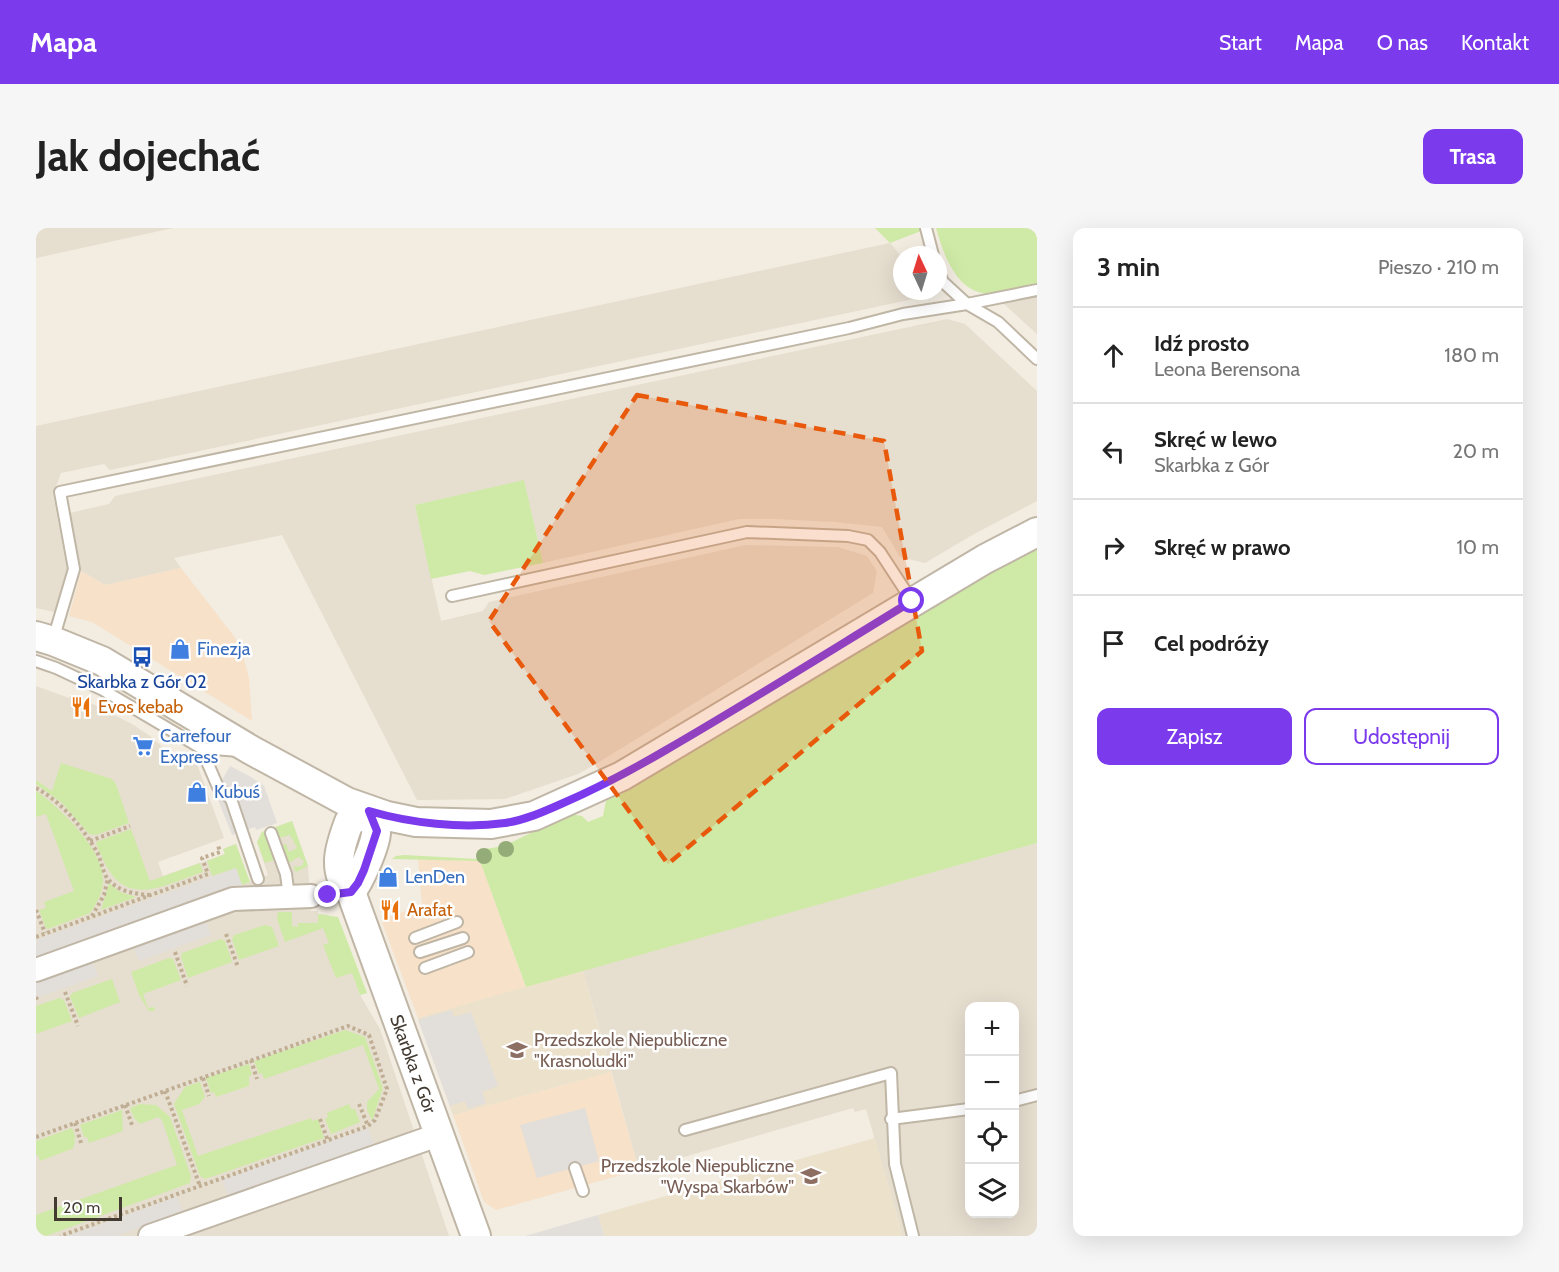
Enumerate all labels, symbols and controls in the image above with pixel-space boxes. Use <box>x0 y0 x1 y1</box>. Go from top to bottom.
text: Mapa <box>30 25 97 59</box>
text: Start <box>1219 30 1262 55</box>
text: Mapa <box>1295 30 1344 55</box>
text: O nas <box>1377 30 1428 55</box>
text: Kontakt <box>1461 30 1529 55</box>
button: Trasa <box>1423 129 1523 184</box>
text: Jak dojechać <box>36 130 260 182</box>
north arrow <box>893 246 947 300</box>
text: 3 min <box>1097 251 1160 283</box>
text: Pieszo · 210 m <box>1378 255 1499 279</box>
text: Idź prosto <box>1154 330 1249 357</box>
icon: ahead <box>1097 339 1130 372</box>
text: 180 m <box>1444 343 1499 367</box>
text: Leona Berensona <box>1154 357 1300 381</box>
text: Skręć w lewo <box>1154 426 1277 453</box>
icon: left <box>1097 435 1130 468</box>
text: 20 m <box>1453 439 1499 463</box>
text: Skarbka z Gór <box>1154 453 1269 477</box>
icon: right <box>1097 531 1130 564</box>
text: Skręć w prawo <box>1154 534 1291 561</box>
text: 10 m <box>1456 535 1499 559</box>
route start <box>898 587 924 613</box>
icon: arrive <box>1097 627 1130 660</box>
text: Cel podróży <box>1154 630 1269 657</box>
shop icon: Finezja <box>168 637 192 661</box>
place label: Finezja <box>197 638 251 660</box>
bus stop icon: Skarbka z Gór 02 <box>130 645 154 669</box>
place label: Skarbka z Gór 02 <box>77 671 207 693</box>
restaurant icon: Evos kebab <box>69 695 93 719</box>
place label: Evos kebab <box>98 696 183 718</box>
button: Zapisz <box>1097 708 1292 765</box>
button: Udostępnij <box>1304 708 1499 765</box>
place label: Carrefour Express <box>160 725 231 768</box>
supermarket icon: Carrefour Express <box>131 734 155 758</box>
shop icon: Kubuś <box>185 780 209 804</box>
place label: Kubuś <box>214 781 260 803</box>
shop icon: LenDen <box>376 865 400 889</box>
place label: LenDen <box>405 866 465 888</box>
route end <box>314 881 340 907</box>
restaurant icon: Arafat <box>378 898 402 922</box>
place label: Arafat <box>407 899 453 921</box>
map controls <box>965 1002 1019 1218</box>
button: + <box>965 1002 1019 1056</box>
street label: Skarbka z Gór <box>385 1012 441 1117</box>
place label: Przedszkole Niepubliczne "Krasnoludki" <box>534 1029 727 1072</box>
school or university icon: Przedszkole Niepubliczne "Krasnoludki" <box>505 1038 529 1062</box>
button: − <box>965 1056 1019 1110</box>
button: locate <box>965 1110 1019 1164</box>
place label: Przedszkole Niepubliczne "Wyspa Skarbów" <box>601 1155 794 1198</box>
school or university icon: Przedszkole Niepubliczne "Wyspa Skarbów" <box>799 1164 823 1188</box>
button: layers <box>965 1164 1019 1218</box>
scale bar <box>54 1194 122 1222</box>
text: 20 m <box>63 1198 100 1217</box>

